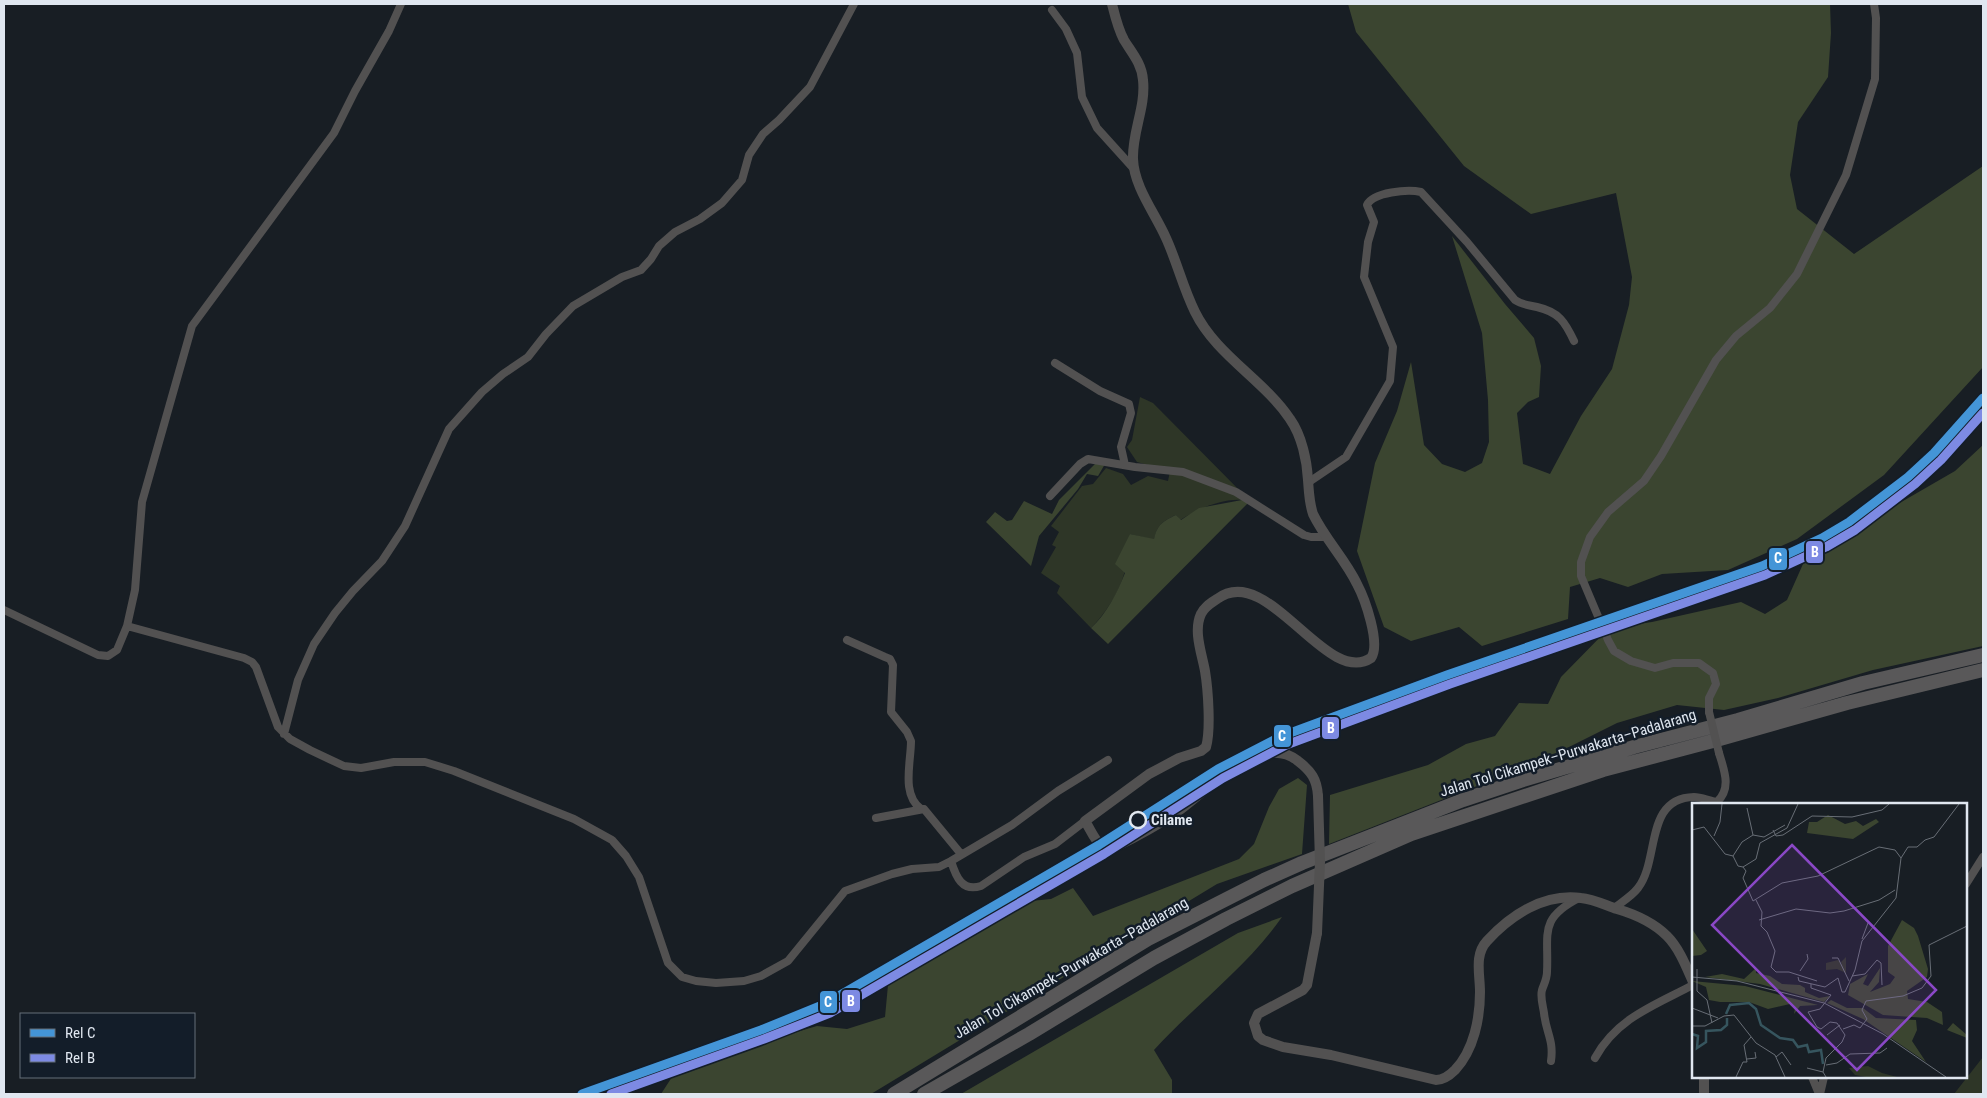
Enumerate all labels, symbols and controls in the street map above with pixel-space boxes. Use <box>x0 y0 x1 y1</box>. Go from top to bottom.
line badge: B <box>1805 540 1824 564</box>
text: B <box>1811 544 1819 560</box>
line badge: C <box>1768 547 1788 571</box>
text: C <box>1774 550 1782 566</box>
street label: Jalan Tol Cikampek–Purwakarta–Padalarang <box>1438 705 1698 801</box>
line badge: B <box>1321 716 1340 740</box>
text: B <box>1327 720 1335 736</box>
line badge: C <box>1273 724 1292 748</box>
text: C <box>1278 728 1286 744</box>
inset map <box>1692 803 1967 1078</box>
marker: Cilame <box>1129 811 1147 829</box>
place label: Cilame <box>1151 811 1192 829</box>
street label: Jalan Tol Cikampek–Purwakarta–Padalarang <box>951 893 1191 1043</box>
line badge: B <box>841 989 861 1013</box>
line badge: C <box>819 990 838 1014</box>
text: B <box>847 993 855 1009</box>
text: C <box>824 994 832 1010</box>
legend <box>20 1013 195 1078</box>
text: Rel C <box>65 1024 95 1042</box>
text: Rel B <box>65 1049 95 1067</box>

